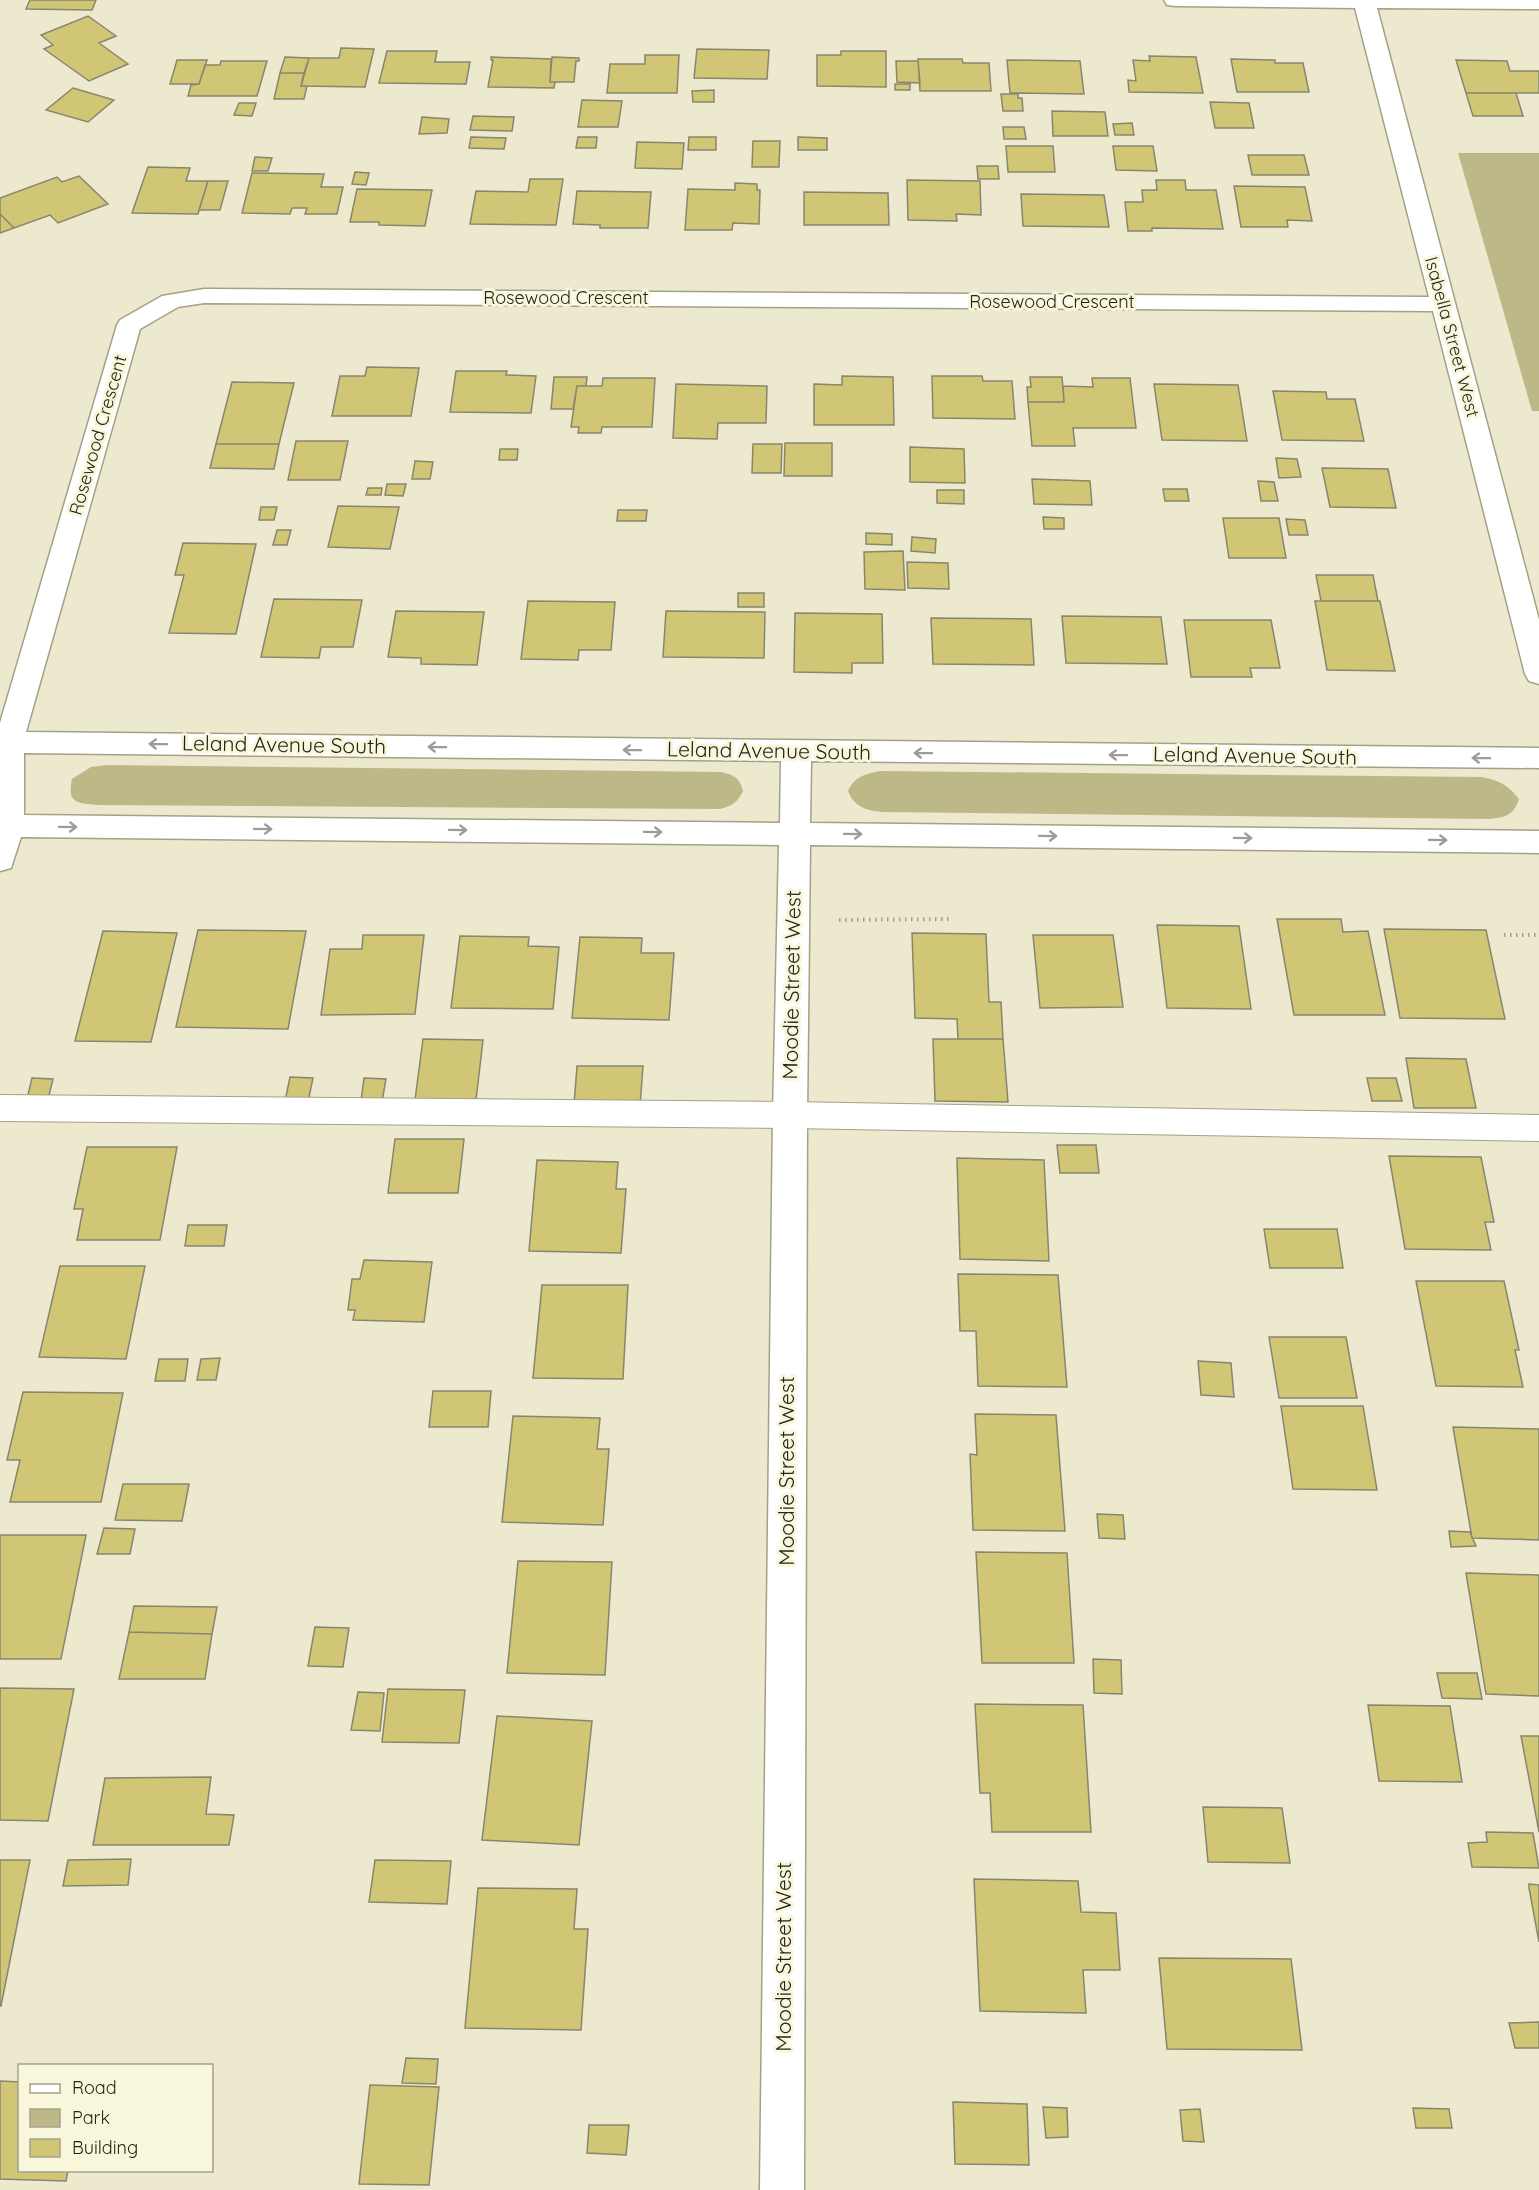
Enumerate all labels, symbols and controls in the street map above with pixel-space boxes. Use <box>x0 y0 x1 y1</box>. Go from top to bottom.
street label: Isabella Street West <box>1420 254 1485 420</box>
street label: Rosewood Crescent <box>483 286 649 309</box>
street label: Rosewood Crescent <box>969 290 1135 313</box>
street label: Rosewood Crescent <box>64 352 131 518</box>
street label: Leland Avenue South <box>182 729 386 759</box>
street label: Leland Avenue South <box>667 735 871 765</box>
one-way arrow <box>149 738 169 750</box>
street label: Leland Avenue South <box>1153 740 1357 770</box>
one-way arrow <box>428 741 448 753</box>
one-way arrow <box>623 744 643 756</box>
one-way arrow <box>913 747 933 759</box>
one-way arrow <box>1108 749 1128 760</box>
one-way arrow <box>1471 752 1491 764</box>
one-way arrow <box>57 821 77 833</box>
one-way arrow <box>252 823 272 834</box>
one-way arrow <box>447 824 467 836</box>
one-way arrow <box>642 826 662 838</box>
one-way arrow <box>842 828 862 840</box>
one-way arrow <box>1037 830 1057 842</box>
one-way arrow <box>1232 832 1252 844</box>
one-way arrow <box>1427 835 1447 846</box>
street label: Moodie Street West <box>776 890 806 1080</box>
street label: Moodie Street West <box>773 1376 799 1566</box>
street label: Moodie Street West <box>770 1862 796 2052</box>
legend <box>18 2064 213 2172</box>
text: Road <box>72 2076 117 2099</box>
text: Park <box>72 2106 110 2129</box>
text: Building <box>72 2136 138 2159</box>

